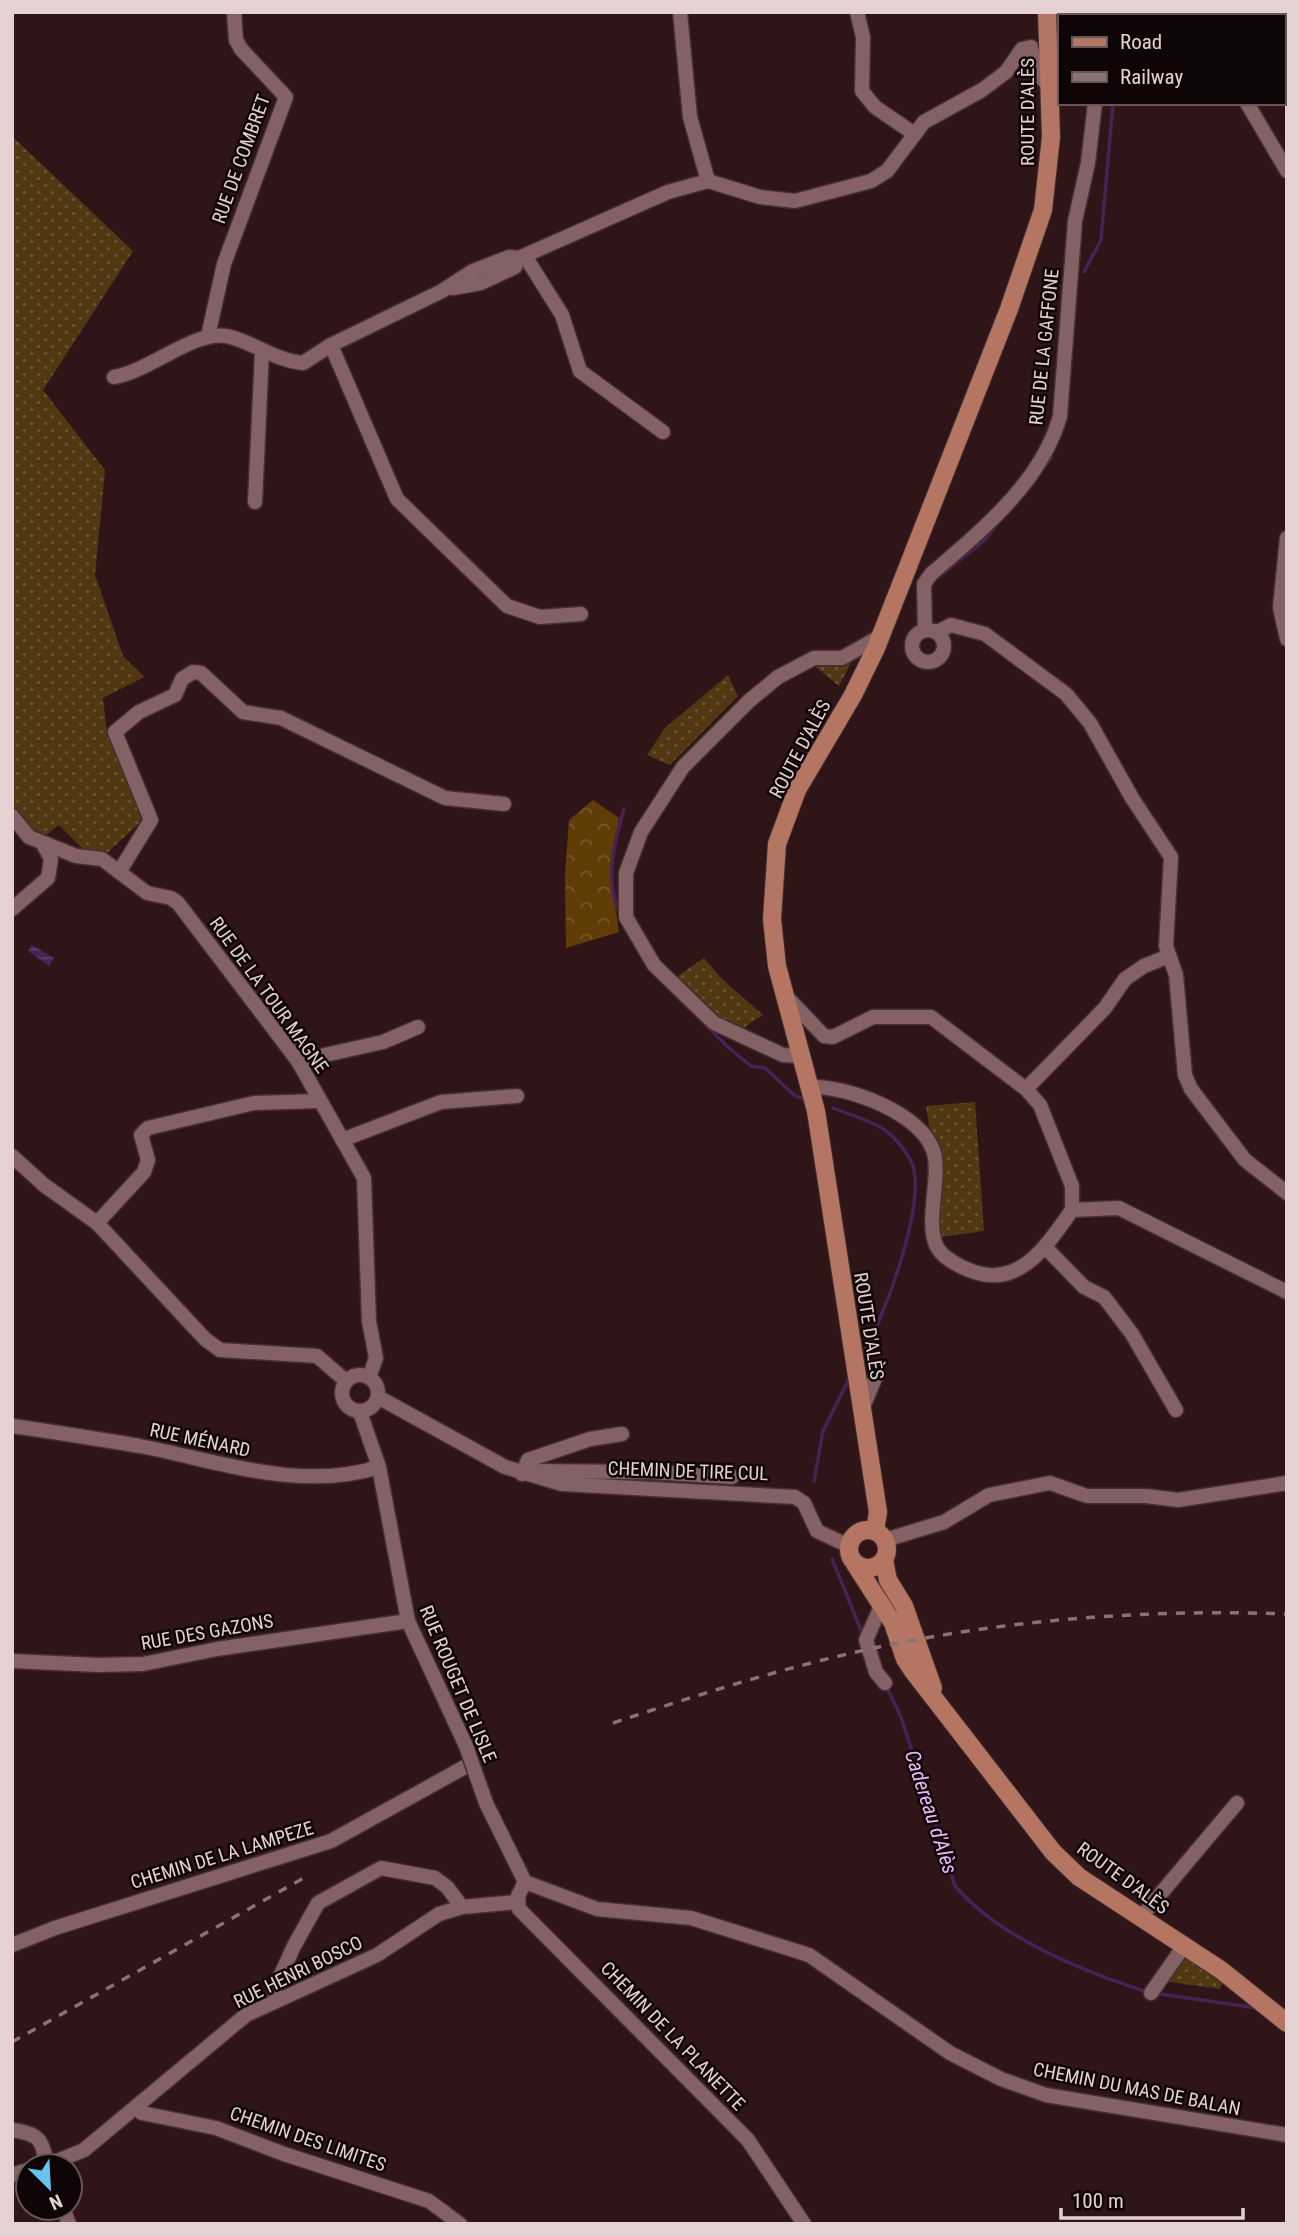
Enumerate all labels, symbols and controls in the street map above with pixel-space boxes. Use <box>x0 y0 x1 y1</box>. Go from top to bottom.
legend <box>1058 14 1285 105</box>
text: Road <box>1120 30 1162 54</box>
street label: ROUTE D'ALÈS <box>1016 58 1039 166</box>
text: Railway <box>1120 65 1183 89</box>
street label: RUE DE COMBRET <box>207 91 275 227</box>
street label: RUE DE LA GAFFONE <box>1024 268 1064 426</box>
street label: ROUTE D'ALÈS <box>764 696 836 802</box>
street label: RUE DE LA TOUR MAGNE <box>205 912 333 1078</box>
street label: ROUTE D'ALÈS <box>849 1271 889 1381</box>
street label: RUE MÉNARD <box>148 1418 252 1462</box>
street label: CHEMIN DE TIRE CUL <box>607 1457 769 1485</box>
street label: RUE ROUGET DE LISLE <box>415 1602 501 1766</box>
street label: RUE DES GAZONS <box>139 1609 275 1655</box>
water label: Cadereau d'Alès <box>900 1747 962 1877</box>
street label: CHEMIN DE LA LAMPEZE <box>128 1816 316 1894</box>
street label: ROUTE D'ALÈS <box>1072 1837 1174 1919</box>
street label: RUE HENRI BOSCO <box>230 1931 366 2013</box>
street label: CHEMIN DE LA PLANETTE <box>596 1957 750 2115</box>
street label: CHEMIN DU MAS DE BALAN <box>1031 2058 1243 2120</box>
street label: CHEMIN DES LIMITES <box>227 2102 389 2177</box>
north arrow <box>14 2152 84 2222</box>
scale bar <box>1061 2176 1243 2220</box>
text: N <box>46 2189 66 2215</box>
text: 100 m <box>1072 2189 1124 2213</box>

